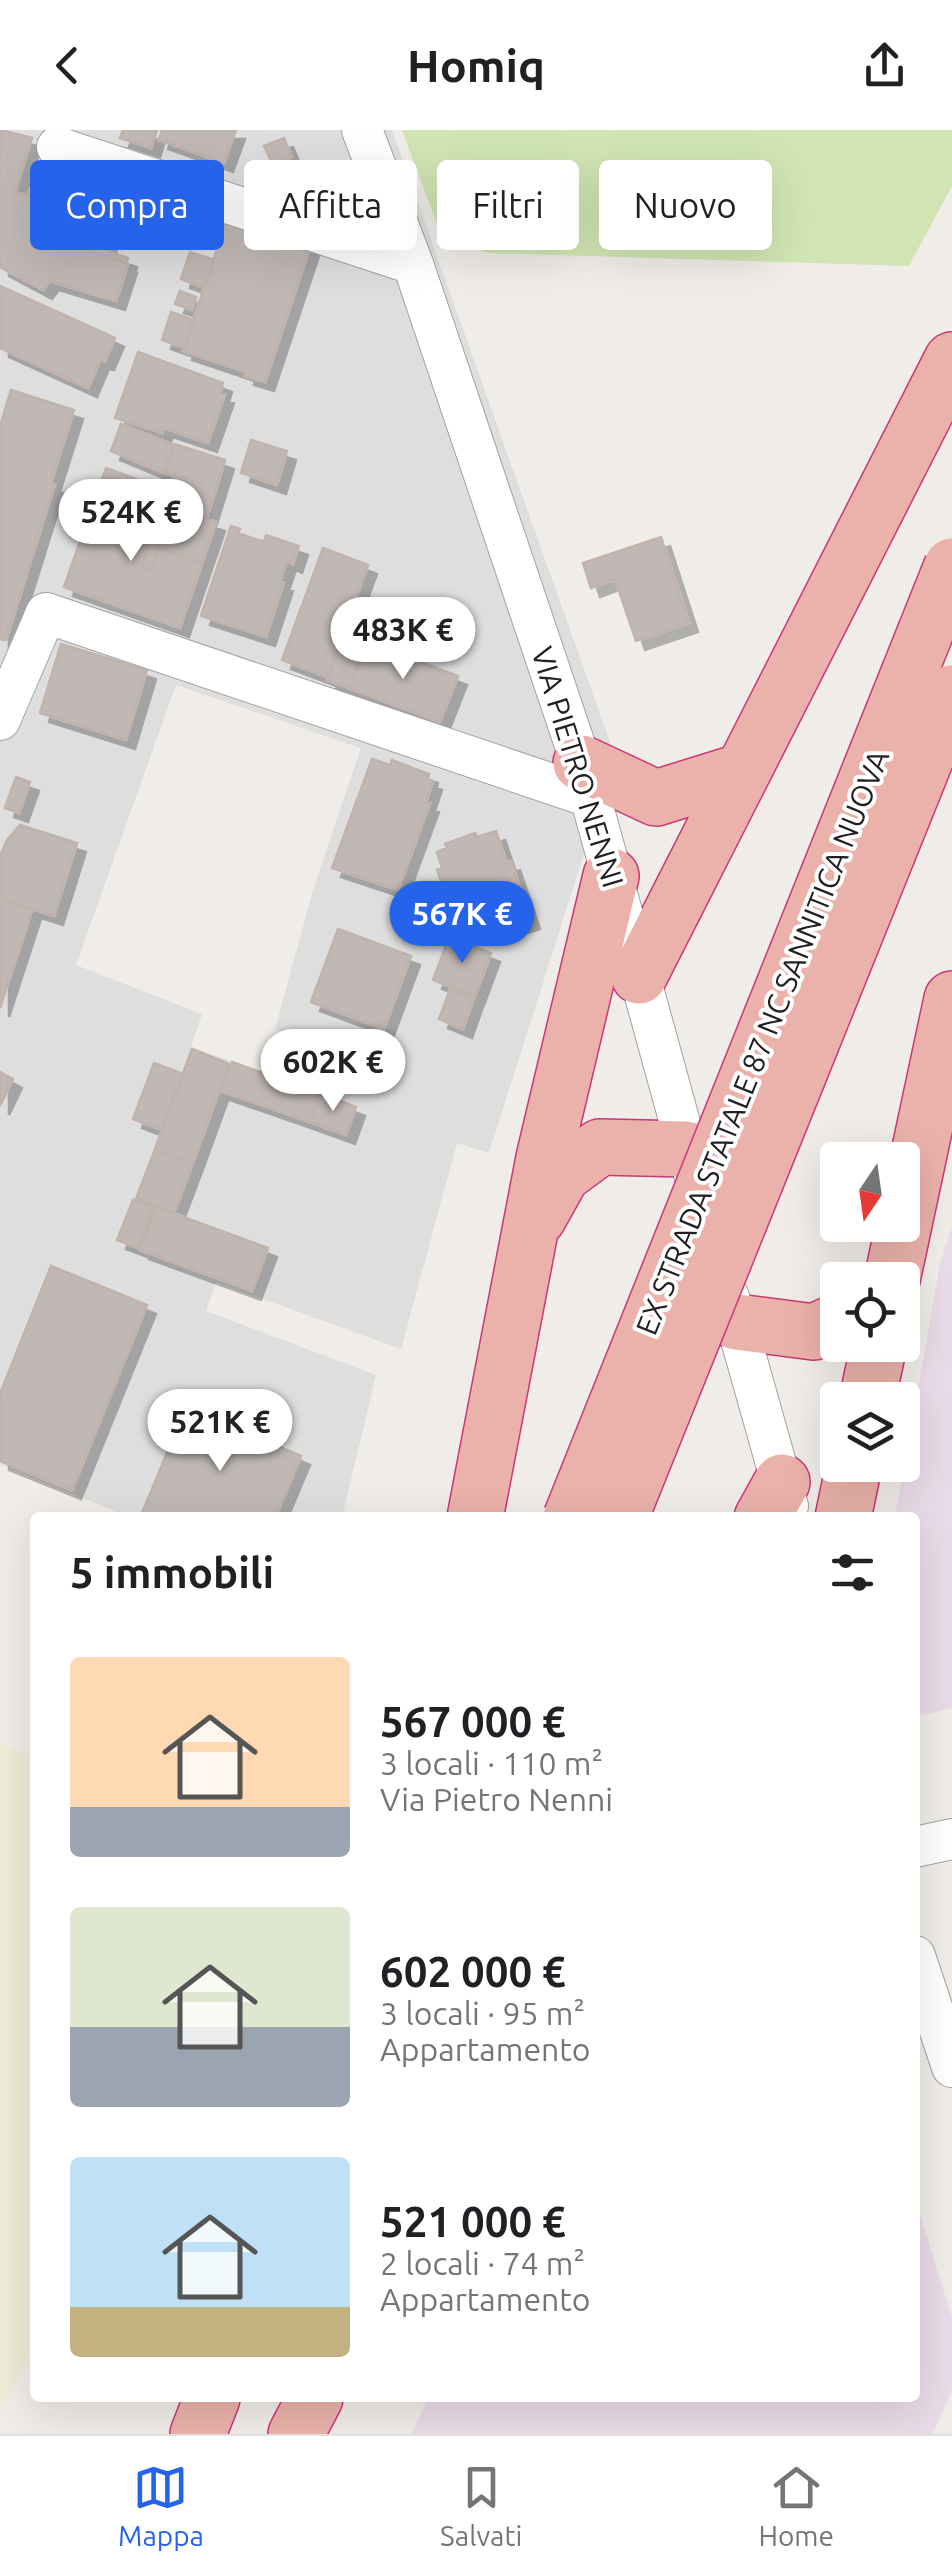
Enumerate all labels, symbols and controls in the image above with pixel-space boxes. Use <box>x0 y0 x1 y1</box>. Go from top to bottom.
icon: back <box>40 38 95 93</box>
icon: share <box>857 38 912 93</box>
text: Homiq <box>407 40 545 91</box>
chip: Compra <box>30 160 224 250</box>
chip: Affitta <box>244 160 417 250</box>
chip: Filtri <box>437 160 579 250</box>
chip: Nuovo <box>599 160 772 250</box>
pin: 524K € <box>50 479 212 564</box>
text: 524K € <box>80 493 182 529</box>
pin: 483K € <box>322 597 484 682</box>
text: 483K € <box>352 611 454 647</box>
street label: VIA PIETRO NENNI <box>525 643 631 891</box>
street label: EX STRADA STATALE 87 NC SANNITICA NUOVA <box>629 744 896 1339</box>
pin: 567K € <box>381 881 543 966</box>
text: 567K € <box>411 895 513 931</box>
pin: 602K € <box>252 1029 414 1114</box>
text: 602K € <box>282 1043 384 1079</box>
north arrow <box>820 1142 920 1242</box>
map controls <box>820 1142 920 1482</box>
button: locate <box>820 1262 920 1362</box>
button: layers <box>820 1382 920 1482</box>
pin: 521K € <box>139 1389 301 1474</box>
text: 521K € <box>169 1403 271 1439</box>
icon: filters <box>825 1545 880 1600</box>
text: 5 immobili <box>70 1549 274 1596</box>
icon: home <box>150 1697 270 1817</box>
text: 567 000 € <box>380 1698 566 1745</box>
text: 3 locali · 110 m² <box>380 1745 603 1781</box>
text: Via Pietro Nenni <box>380 1781 613 1817</box>
icon: home <box>150 1947 270 2067</box>
text: 602 000 € <box>380 1948 566 1995</box>
text: 3 locali · 95 m² <box>380 1995 585 2031</box>
text: Appartamento <box>380 2031 591 2067</box>
icon: home <box>150 2197 270 2317</box>
text: 521 000 € <box>380 2198 566 2245</box>
text: 2 locali · 74 m² <box>380 2245 585 2281</box>
text: Appartamento <box>380 2281 591 2317</box>
tab: Mappa <box>118 2460 204 2551</box>
tab: Salvati <box>440 2460 522 2551</box>
tab: Home <box>758 2460 834 2551</box>

